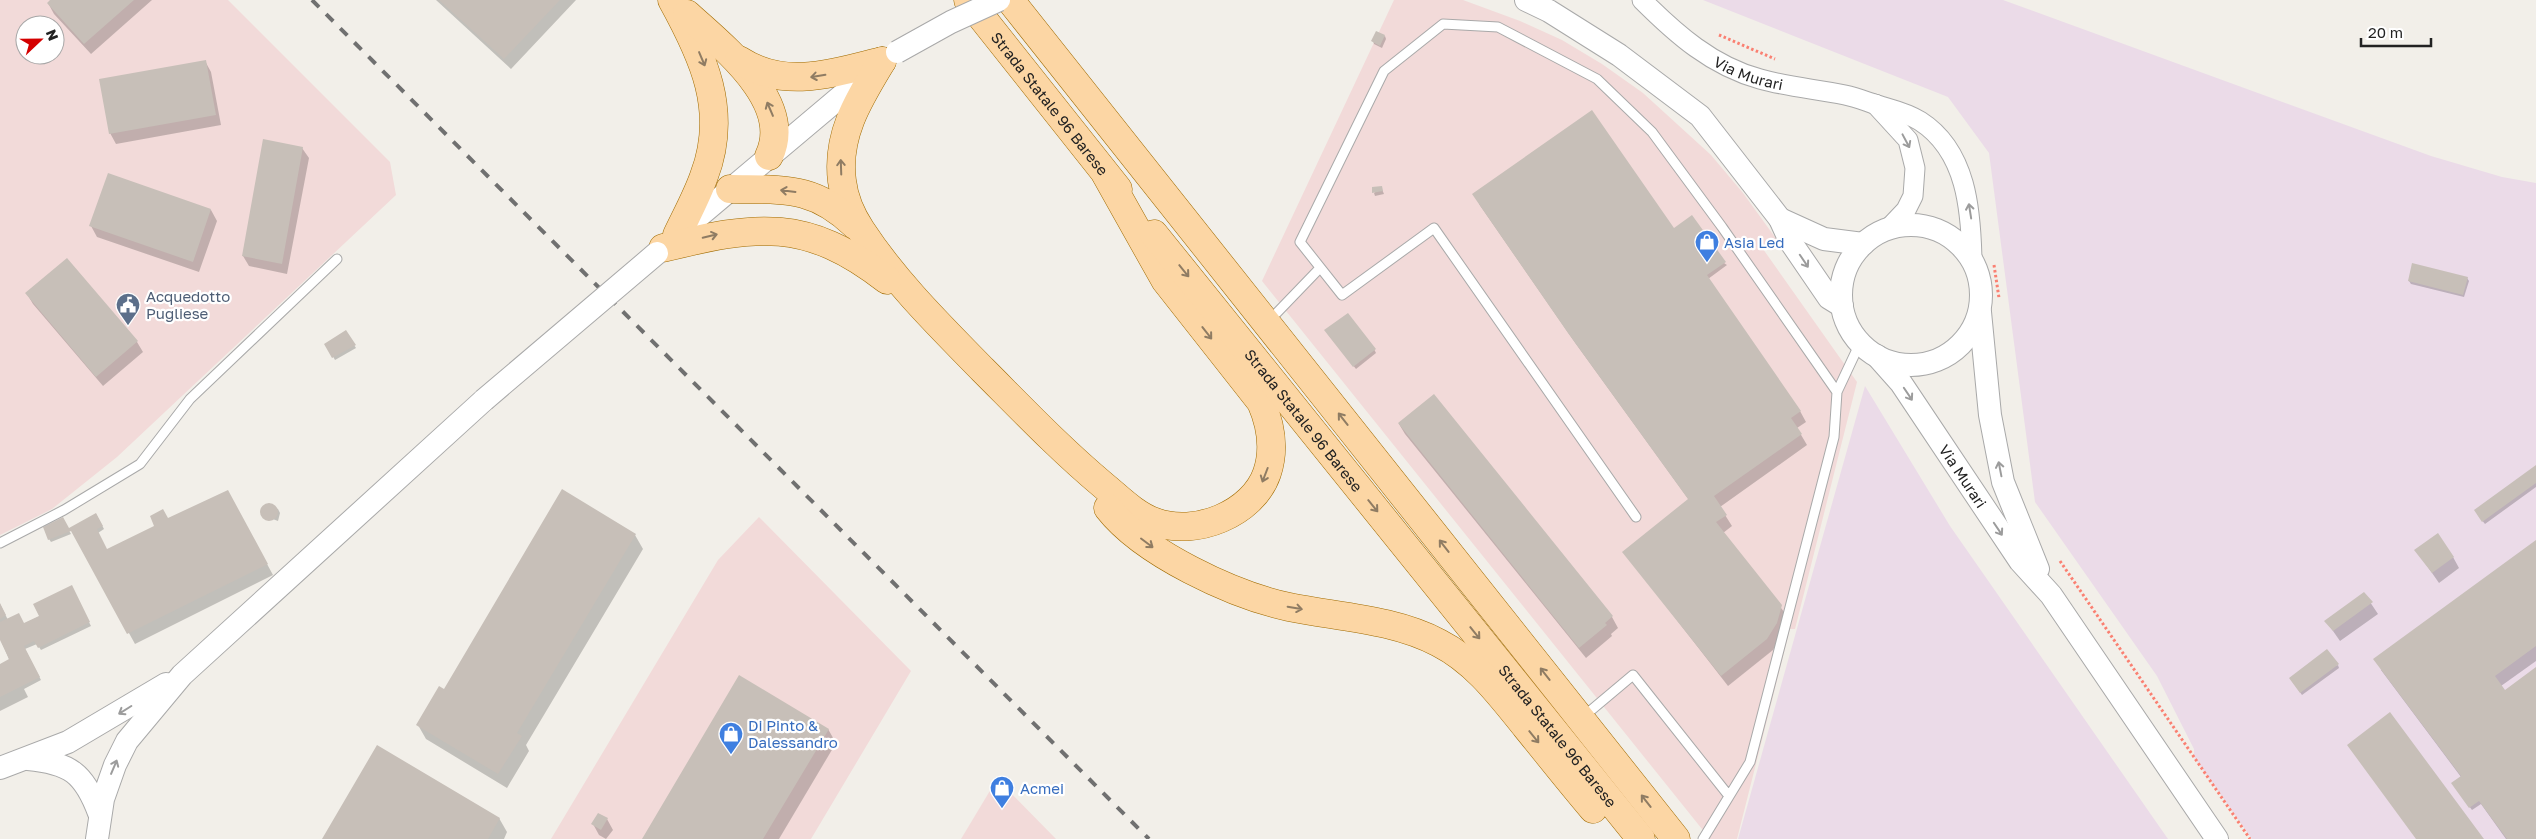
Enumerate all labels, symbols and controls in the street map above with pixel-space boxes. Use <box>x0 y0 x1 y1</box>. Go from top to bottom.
north arrow <box>15 15 65 65</box>
scale bar <box>2361 15 2431 47</box>
text: 20 m <box>2368 23 2403 41</box>
text: N <box>43 27 62 43</box>
street label: Strada Statale 96 Barese <box>988 28 1113 179</box>
one-way arrow <box>698 51 708 66</box>
street label: Via Murari <box>1711 52 1785 93</box>
one-way arrow <box>810 72 826 82</box>
one-way arrow <box>764 102 774 117</box>
one-way arrow <box>1901 134 1911 149</box>
one-way arrow <box>837 159 846 175</box>
one-way arrow <box>781 186 797 196</box>
one-way arrow <box>1965 204 1975 220</box>
shop icon: Asia Led <box>1694 229 1720 263</box>
one-way arrow <box>702 231 718 240</box>
place label: Asia Led <box>1724 233 1785 251</box>
one-way arrow <box>1799 254 1809 268</box>
one-way arrow <box>1178 264 1189 277</box>
place label: Acquedotto Pugliese <box>146 287 230 322</box>
public building icon: Acquedotto Pugliese <box>115 292 141 326</box>
one-way arrow <box>1202 326 1213 339</box>
street label: Strada Statale 96 Barese <box>1241 345 1367 495</box>
one-way arrow <box>1903 386 1913 400</box>
one-way arrow <box>1337 413 1348 426</box>
street label: Via Murari <box>1936 441 1991 511</box>
one-way arrow <box>1995 461 2004 477</box>
one-way arrow <box>1260 466 1269 482</box>
one-way arrow <box>1368 499 1379 512</box>
one-way arrow <box>1993 522 2003 536</box>
one-way arrow <box>1140 537 1153 548</box>
one-way arrow <box>1438 540 1449 553</box>
one-way arrow <box>1286 603 1302 613</box>
one-way arrow <box>1470 626 1481 639</box>
street label: Strada Statale 96 Barese <box>1495 661 1621 811</box>
one-way arrow <box>1539 667 1550 680</box>
one-way arrow <box>119 705 133 715</box>
place label: Di Pinto & Dalessandro <box>748 716 838 751</box>
shop icon: Di Pinto & Dalessandro <box>718 721 744 755</box>
one-way arrow <box>1529 731 1540 744</box>
one-way arrow <box>110 760 120 775</box>
shop icon: Acmei <box>989 775 1015 809</box>
place label: Acmei <box>1020 779 1064 797</box>
one-way arrow <box>1640 795 1651 808</box>

